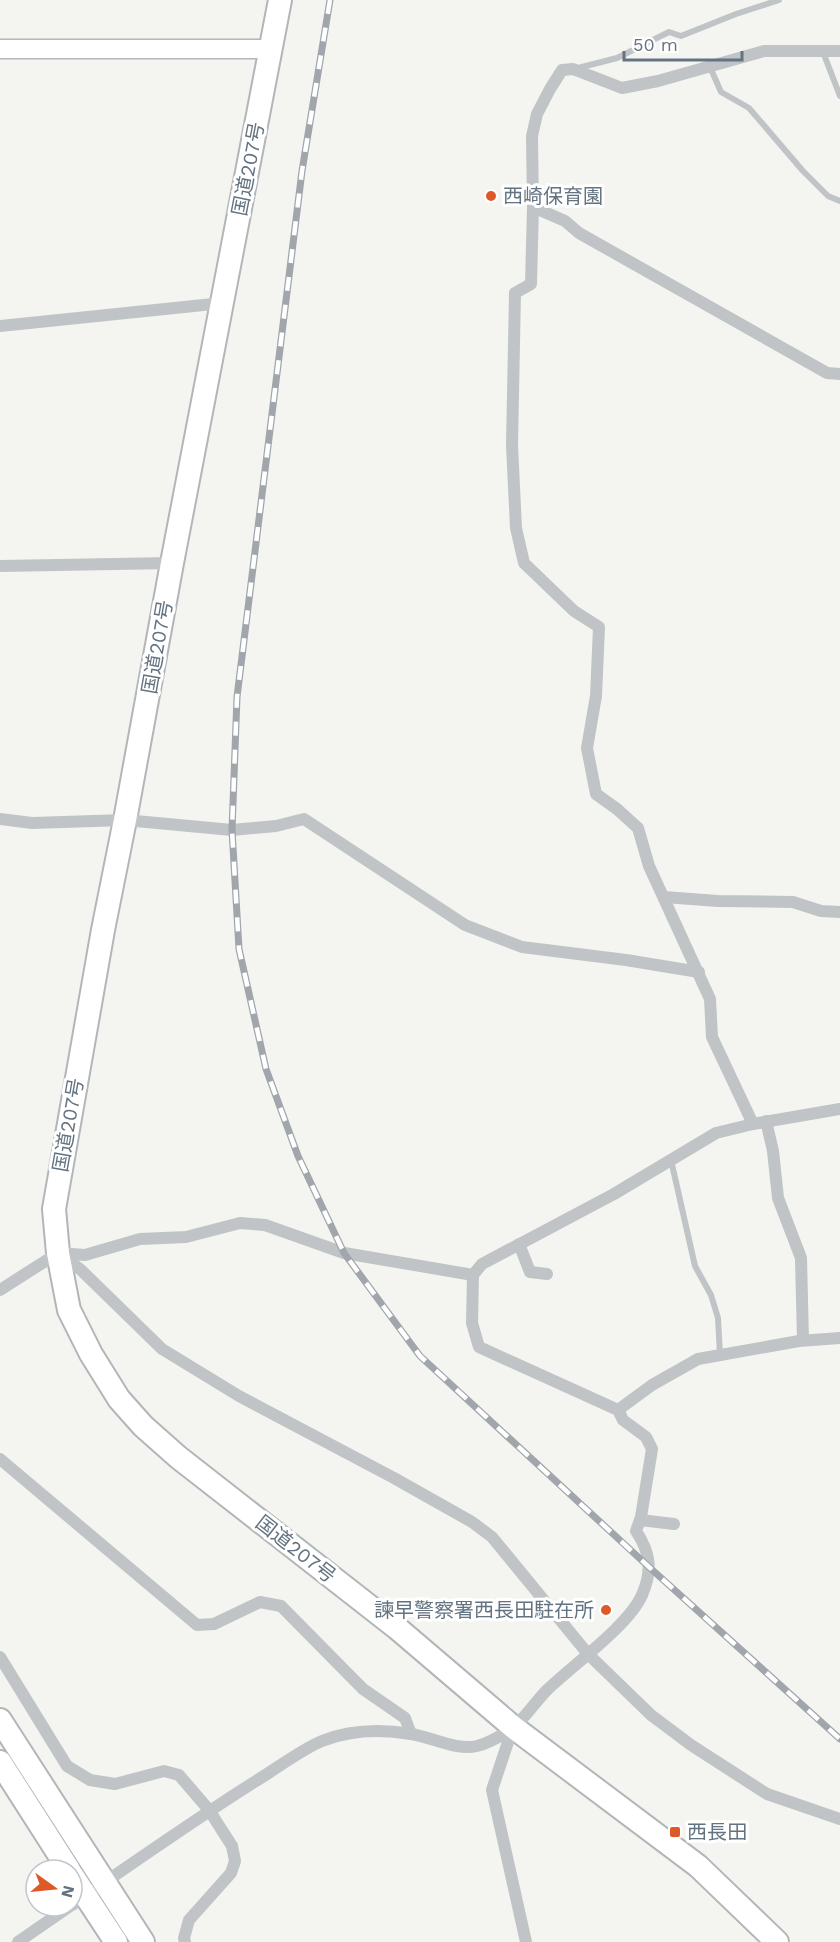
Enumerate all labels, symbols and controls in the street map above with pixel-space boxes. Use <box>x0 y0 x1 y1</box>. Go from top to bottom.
scale bar <box>624 24 742 62</box>
text: 50 m <box>633 34 678 55</box>
street label: 国道207号 <box>227 120 269 218</box>
place label: 西崎保育園 <box>503 184 603 208</box>
marker: 西崎保育園 <box>484 189 498 203</box>
street label: 国道207号 <box>137 598 177 696</box>
street label: 国道207号 <box>48 1076 88 1174</box>
street label: 国道207号 <box>251 1510 341 1588</box>
place label: 諫早警察署西長田駐在所 <box>374 1598 594 1622</box>
marker: 諫早警察署西長田駐在所 <box>599 1603 613 1617</box>
place label: 西長田 <box>687 1820 747 1844</box>
marker: 西長田 <box>668 1825 682 1839</box>
north arrow <box>24 1858 84 1918</box>
text: N <box>57 1884 79 1900</box>

